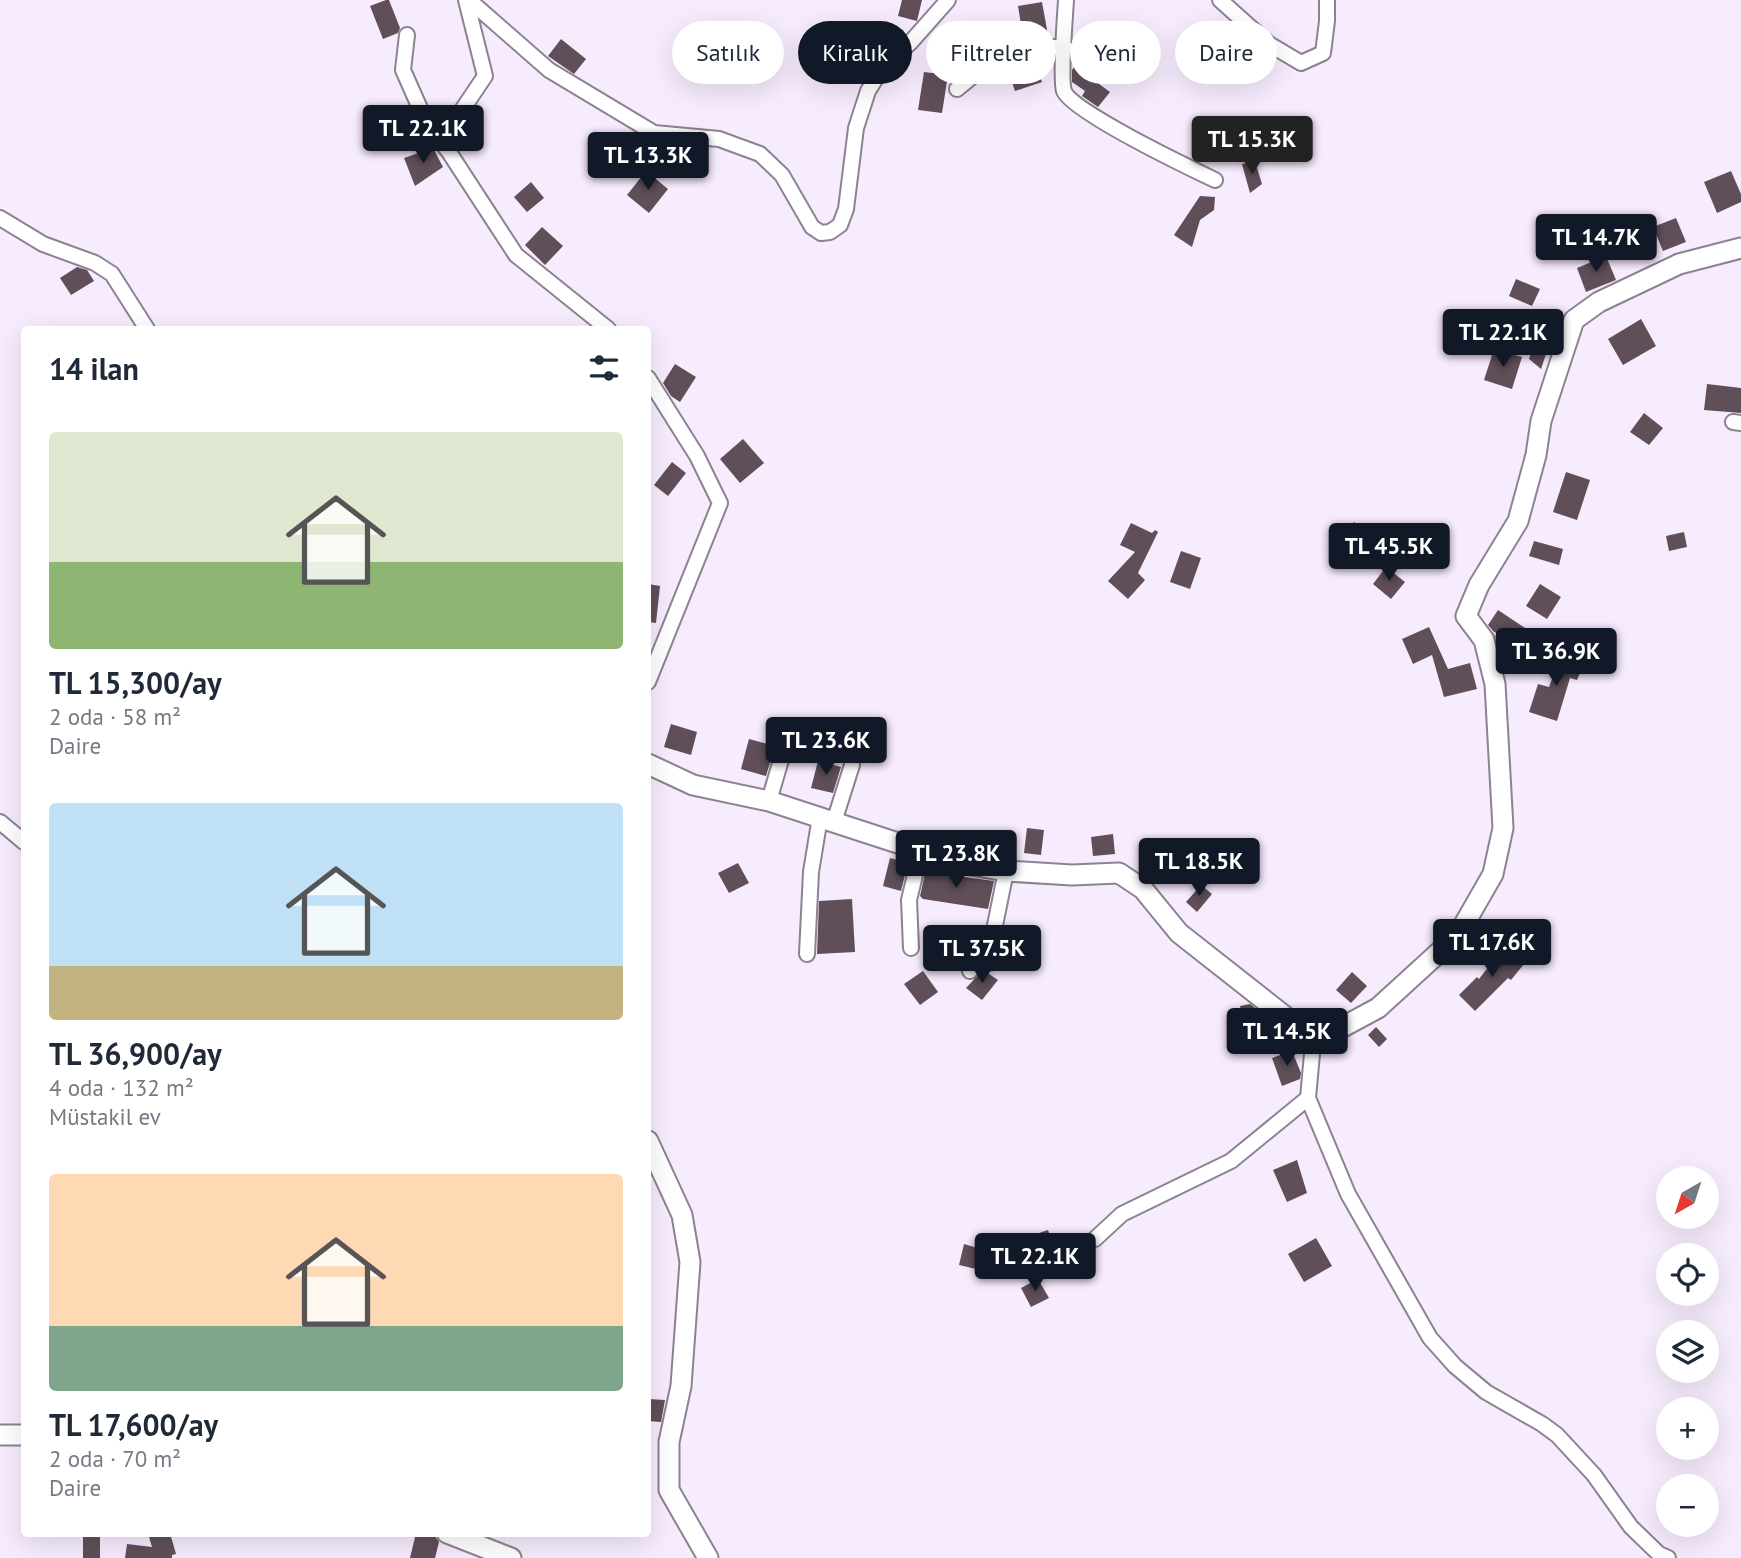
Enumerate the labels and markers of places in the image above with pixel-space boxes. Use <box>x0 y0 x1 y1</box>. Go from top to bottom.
pin: TL 22.1K <box>351 106 495 165</box>
pin: TL 15.3K <box>1180 116 1324 176</box>
pin: TL 13.3K <box>576 132 720 192</box>
pin: TL 14.7K <box>1524 215 1668 274</box>
pin: TL 22.1K <box>1431 310 1575 369</box>
pin: TL 45.5K <box>1317 524 1461 583</box>
pin: TL 36.9K <box>1484 628 1628 688</box>
pin: TL 23.6K <box>754 718 898 777</box>
pin: TL 23.8K <box>884 830 1028 890</box>
pin: TL 18.5K <box>1127 838 1271 898</box>
pin: TL 17.6K <box>1420 920 1564 979</box>
pin: TL 37.5K <box>910 926 1054 985</box>
pin: TL 14.5K <box>1215 1009 1359 1068</box>
pin: TL 22.1K <box>963 1234 1107 1293</box>

